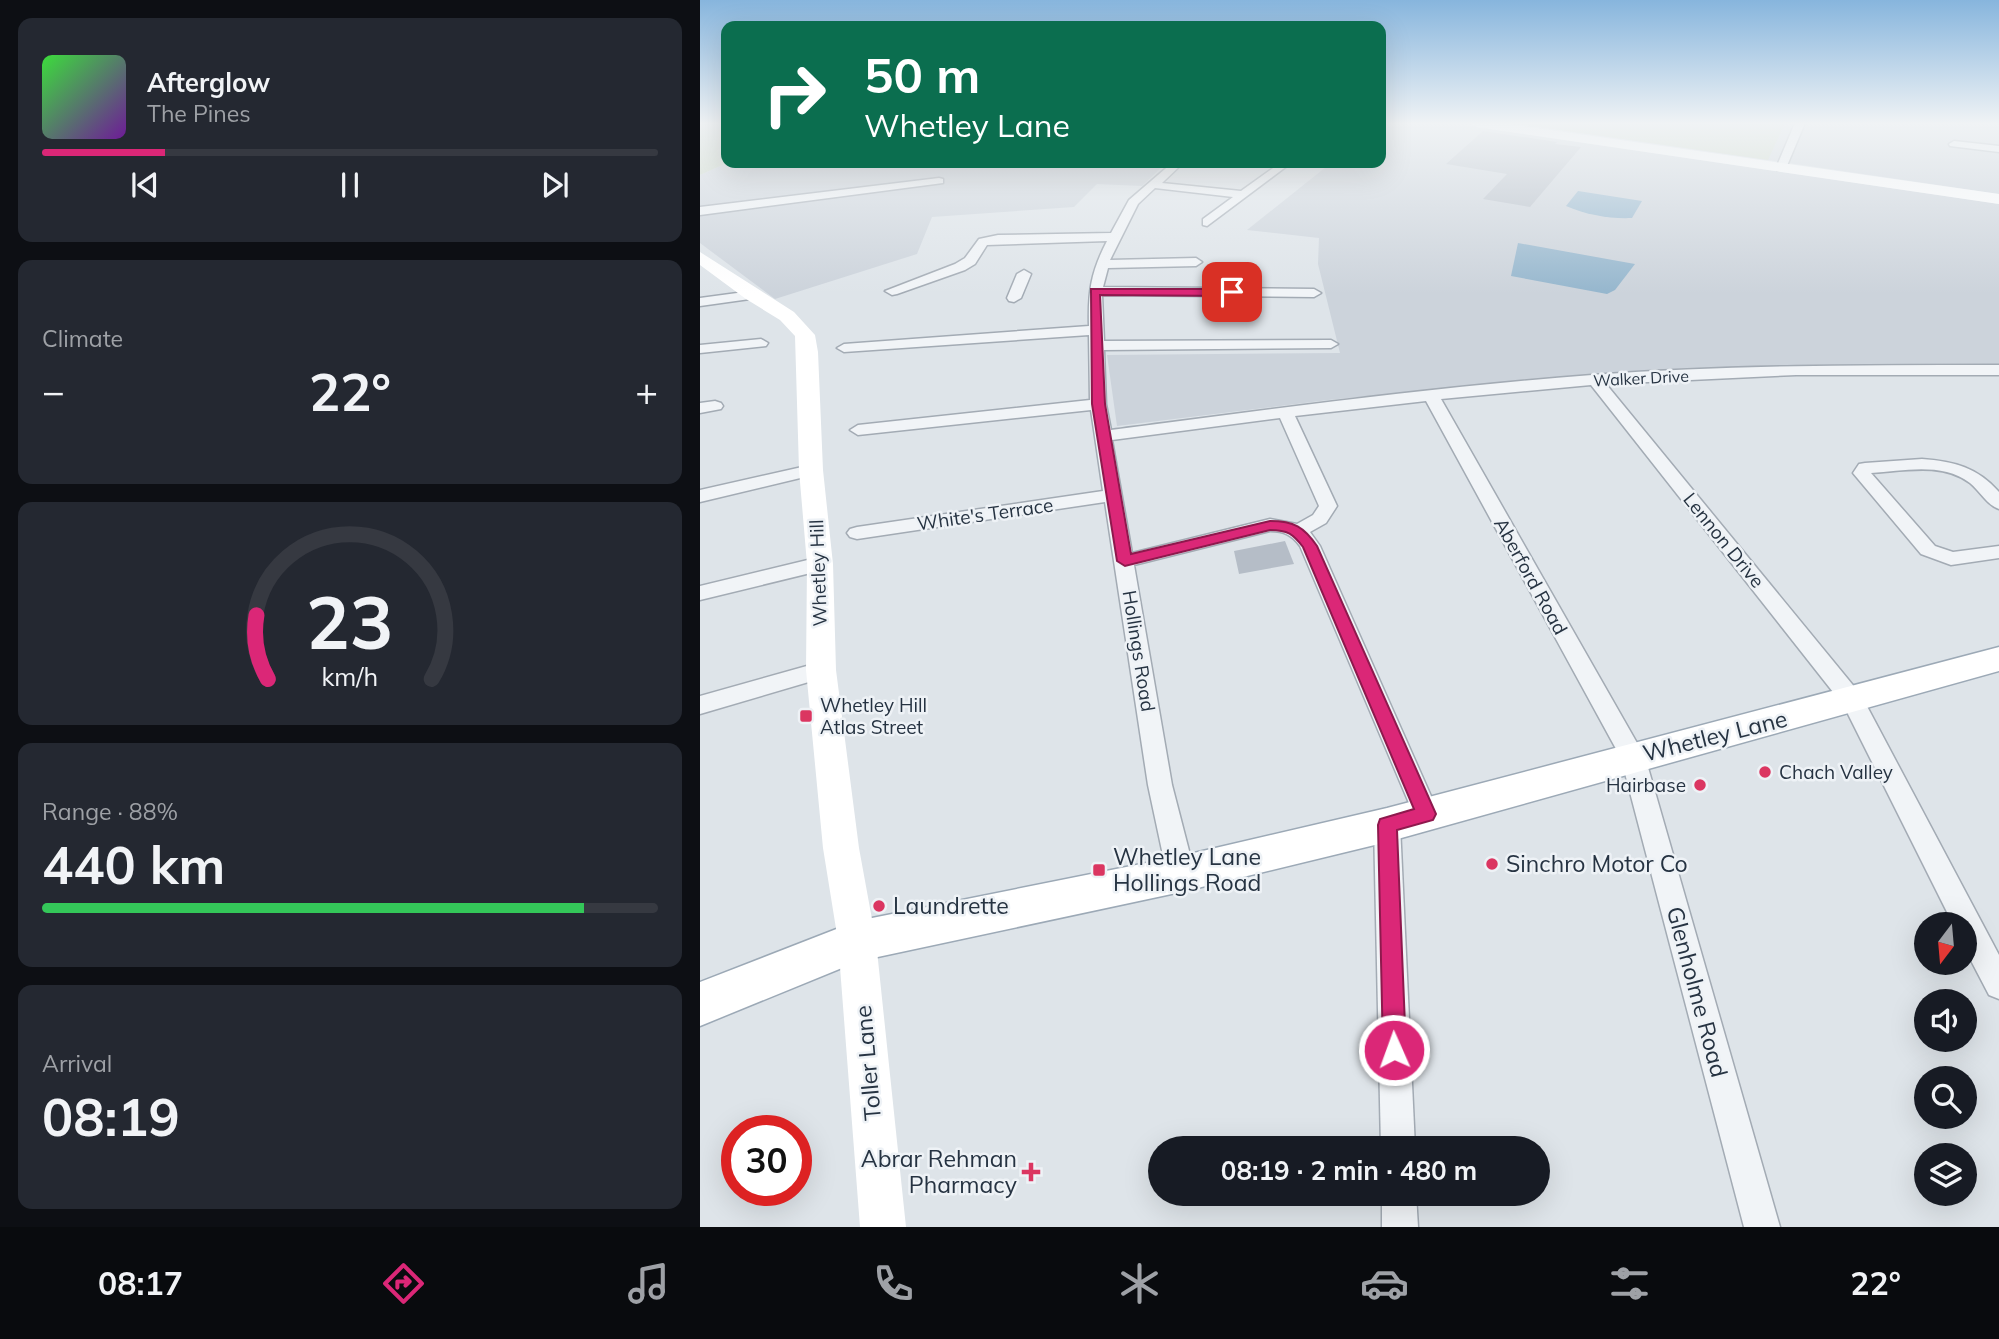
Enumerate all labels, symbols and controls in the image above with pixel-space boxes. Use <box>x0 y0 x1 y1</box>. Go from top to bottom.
text: 50 m <box>864 44 980 105</box>
icon: right <box>749 49 840 140</box>
text: Afterglow <box>147 66 270 99</box>
text: The Pines <box>147 99 251 128</box>
text: Whetley Lane <box>864 105 1070 145</box>
icon: previous <box>126 166 164 204</box>
icon: pause <box>331 166 369 204</box>
icon: next <box>536 166 574 204</box>
pin <box>1202 262 1262 322</box>
icon: arrive <box>1213 273 1251 311</box>
text: Climate <box>42 324 123 353</box>
text: 22° <box>309 359 391 424</box>
street label: Walker Drive <box>1593 366 1689 390</box>
text: − <box>42 367 65 415</box>
text: + <box>635 367 658 415</box>
street label: Lennon Drive <box>1678 487 1770 593</box>
street label: White's Terrace <box>915 493 1055 535</box>
street label: Aberford Road <box>1489 513 1573 639</box>
street label: Whetley Hill <box>804 519 832 627</box>
text: 23 <box>306 577 394 668</box>
street label: Hollings Road <box>1118 589 1160 713</box>
text: km/h <box>322 661 378 692</box>
place label: Whetley Hill Atlas Street <box>820 693 927 739</box>
street label: Whetley Lane <box>1640 704 1790 767</box>
marker: Whetley Hill Atlas Street <box>798 708 814 724</box>
place label: Chach Valley <box>1779 760 1893 784</box>
marker: Chach Valley <box>1757 764 1773 780</box>
place label: Hairbase <box>1606 773 1686 797</box>
marker: Hairbase <box>1692 777 1708 793</box>
text: Range · 88% <box>42 797 178 826</box>
text: 440 km <box>42 832 225 897</box>
place label: Whetley Lane Hollings Road <box>1113 842 1261 897</box>
place label: Sinchro Motor Co <box>1506 849 1688 878</box>
marker: Sinchro Motor Co <box>1484 856 1500 872</box>
marker: Whetley Lane Hollings Road <box>1091 862 1107 878</box>
place label: Laundrette <box>893 891 1009 920</box>
marker: Laundrette <box>871 898 887 914</box>
street label: Glenholme Road <box>1661 903 1734 1080</box>
north arrow <box>1914 912 1978 975</box>
map controls <box>1914 912 1977 1206</box>
button: sound <box>1914 989 1977 1052</box>
street label: Toller Lane <box>848 1004 887 1122</box>
position arrow <box>1357 1013 1431 1087</box>
text: Arrival <box>42 1049 112 1078</box>
button: search <box>1914 1066 1977 1129</box>
text: 08:19 <box>42 1084 180 1149</box>
speed limit sign: 30 <box>721 1115 812 1206</box>
button: layers <box>1914 1143 1977 1206</box>
place label: Abrar Rehman Pharmacy <box>861 1144 1017 1199</box>
text: 08:19 · 2 min · 480 m <box>1221 1154 1477 1187</box>
marker: Abrar Rehman Pharmacy <box>1023 1164 1039 1180</box>
icon: directions <box>379 1259 428 1308</box>
icon: music <box>624 1259 673 1308</box>
icon: phone <box>869 1259 918 1308</box>
icon: climate <box>1115 1259 1164 1308</box>
icon: car <box>1360 1259 1409 1308</box>
icon: filters <box>1605 1259 1654 1308</box>
text: 08:17 <box>98 1263 183 1303</box>
text: 22° <box>1850 1263 1901 1303</box>

